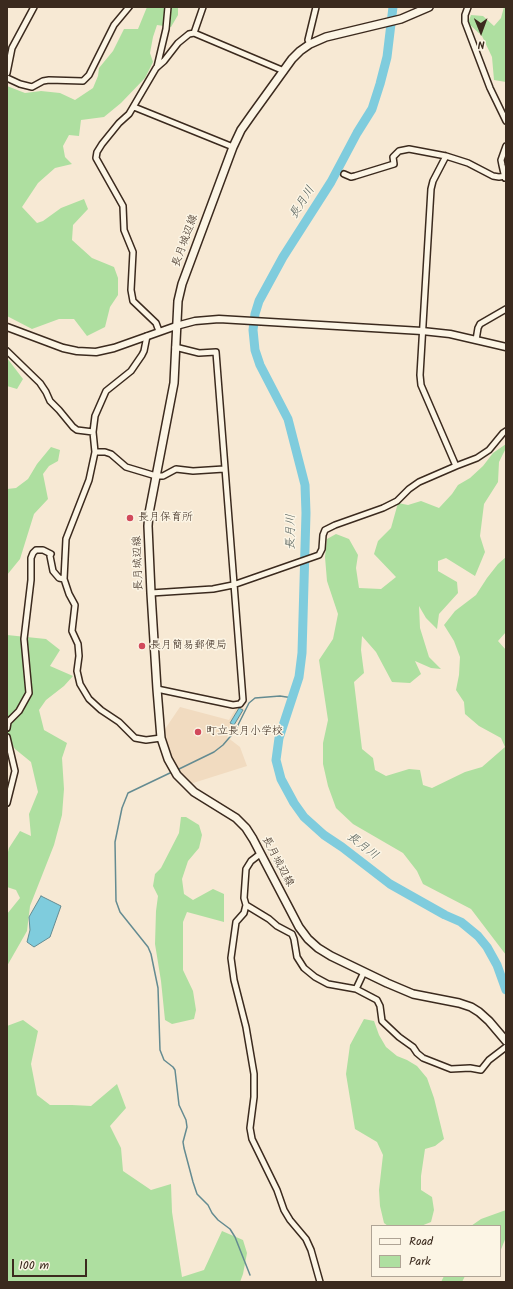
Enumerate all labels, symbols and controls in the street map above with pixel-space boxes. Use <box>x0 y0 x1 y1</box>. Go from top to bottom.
north arrow <box>461 12 501 52</box>
text: N <box>478 35 485 53</box>
water label: 長月川 <box>287 184 319 222</box>
street label: 長月城辺線 <box>170 213 202 269</box>
place label: 長月保育所 <box>138 511 193 525</box>
marker: 長月保育所 <box>125 513 135 523</box>
water label: 長月川 <box>284 514 300 550</box>
street label: 長月城辺線 <box>131 535 147 591</box>
place label: 長月簡易郵便局 <box>150 639 227 653</box>
marker: 長月簡易郵便局 <box>137 641 147 651</box>
place label: 町立長月小学校 <box>206 725 283 739</box>
marker: 町立長月小学校 <box>193 727 203 737</box>
water label: 長月川 <box>343 830 381 864</box>
street label: 長月城辺線 <box>258 835 296 889</box>
legend <box>371 1225 501 1277</box>
text: Road <box>409 1232 433 1251</box>
scale bar <box>14 1251 89 1277</box>
text: Park <box>409 1252 431 1271</box>
text: 100 m <box>19 1256 49 1275</box>

